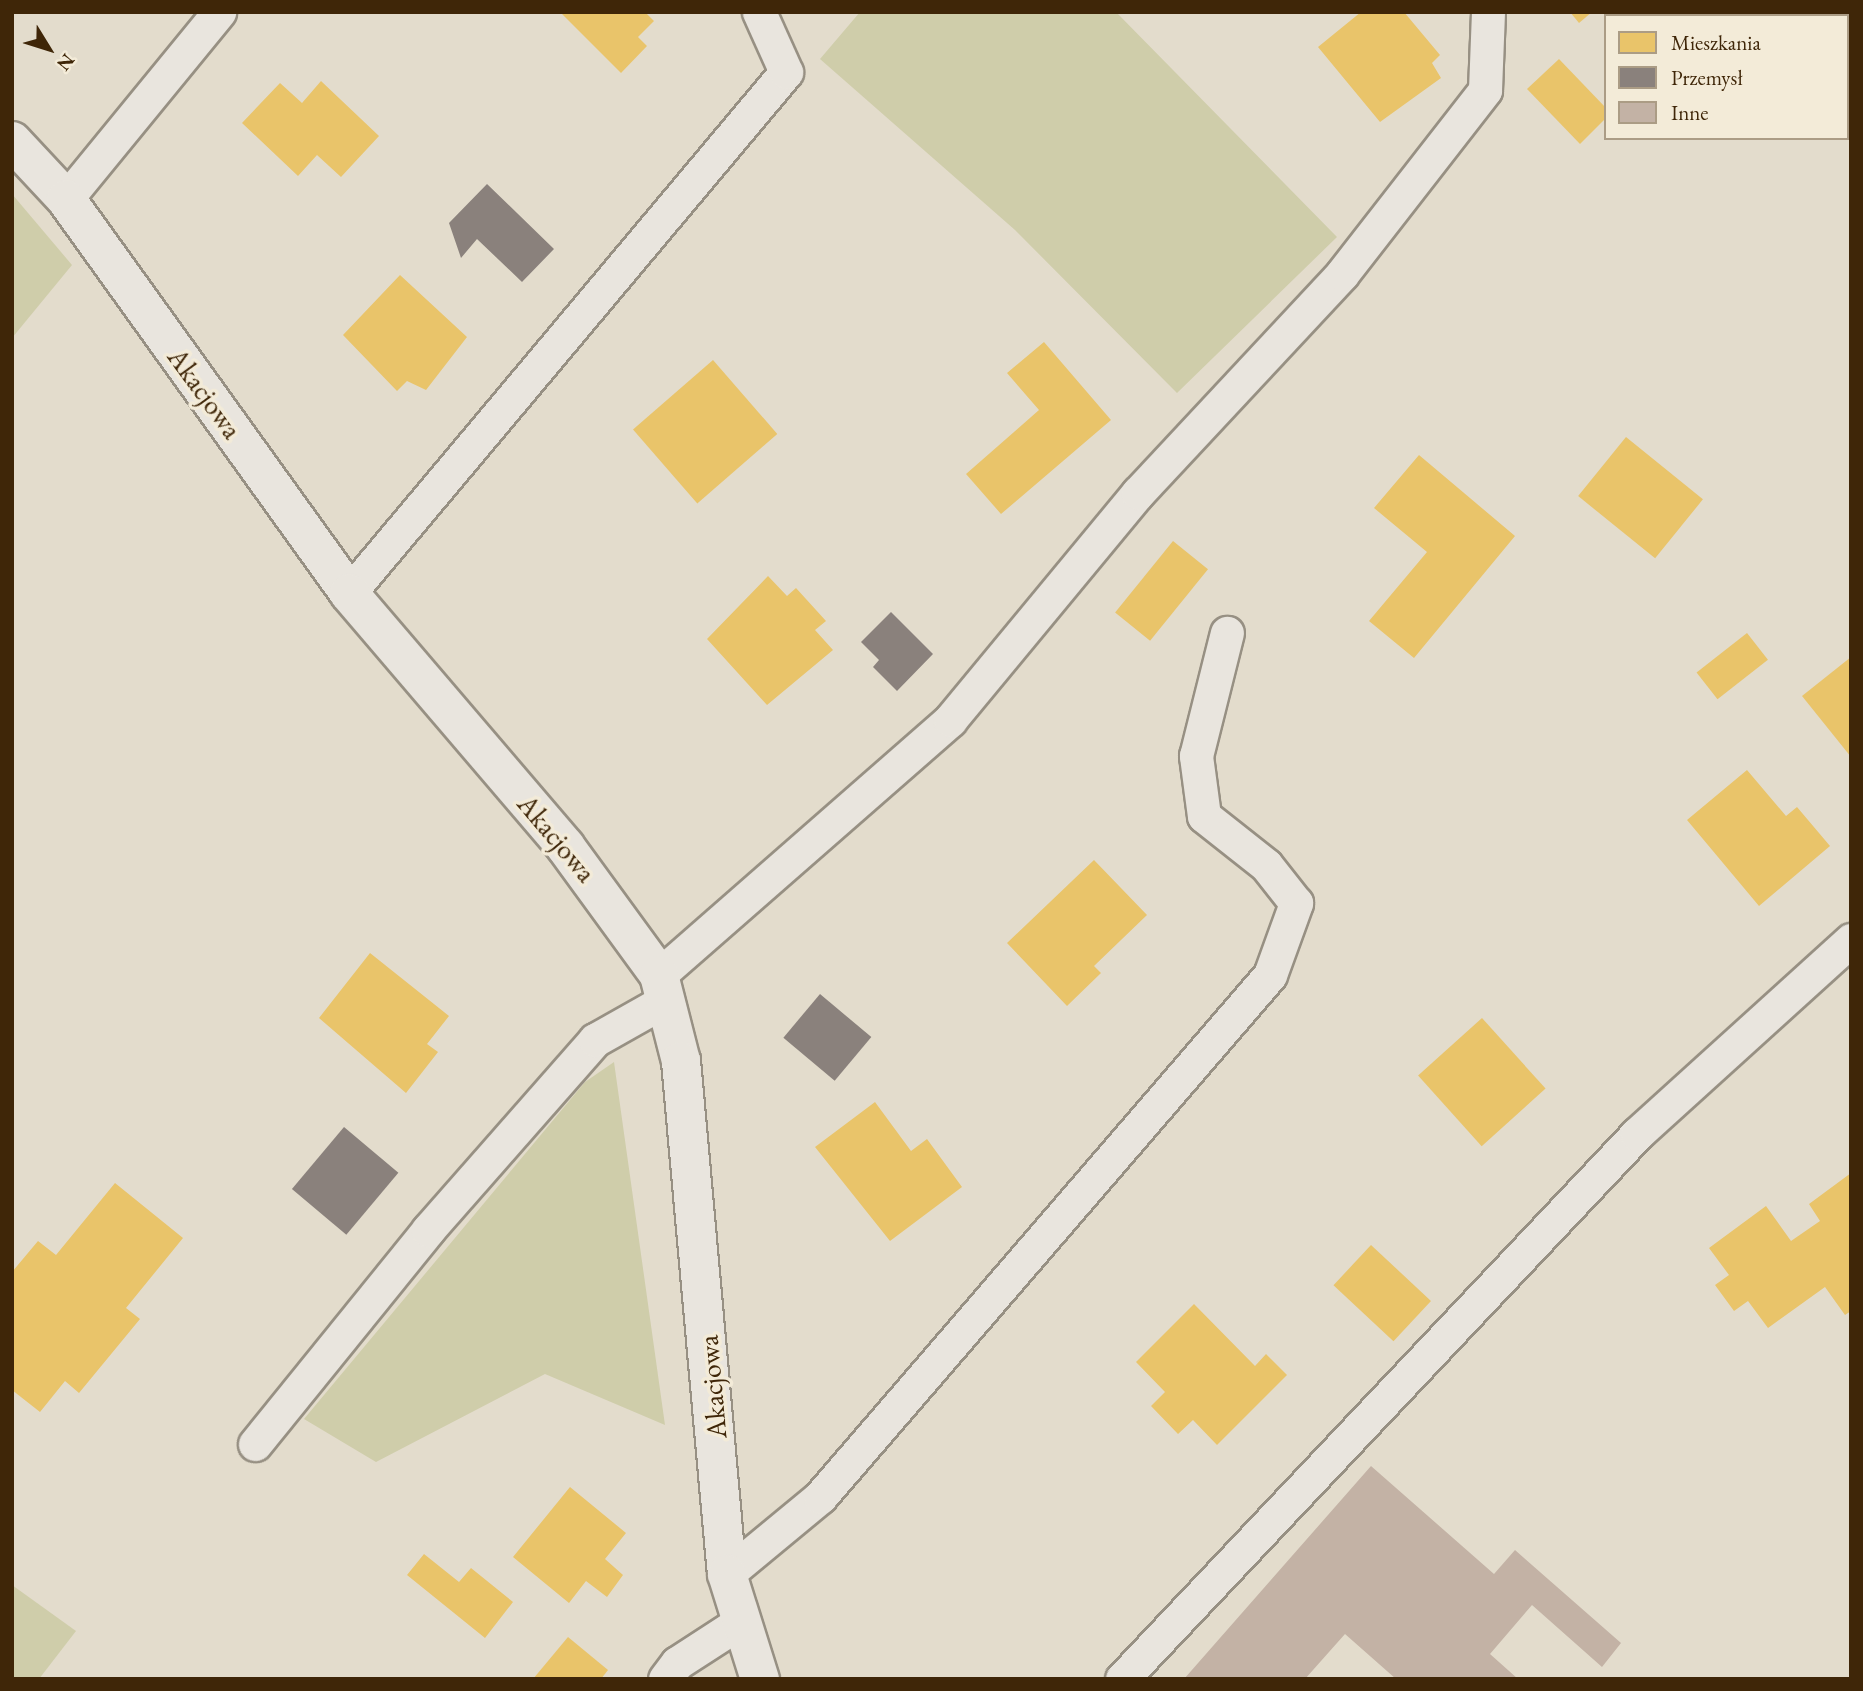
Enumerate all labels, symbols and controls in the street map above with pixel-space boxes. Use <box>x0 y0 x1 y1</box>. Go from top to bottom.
north arrow <box>14 14 84 84</box>
legend <box>1604 14 1849 140</box>
text: Mieszkania <box>1671 29 1761 56</box>
text: N <box>51 48 81 76</box>
text: Przemysł <box>1671 64 1743 91</box>
text: Inne <box>1671 99 1709 126</box>
street label: Akacjowa <box>161 341 249 445</box>
street label: Akacjowa <box>511 787 603 889</box>
street label: Akacjowa <box>691 1334 733 1440</box>

